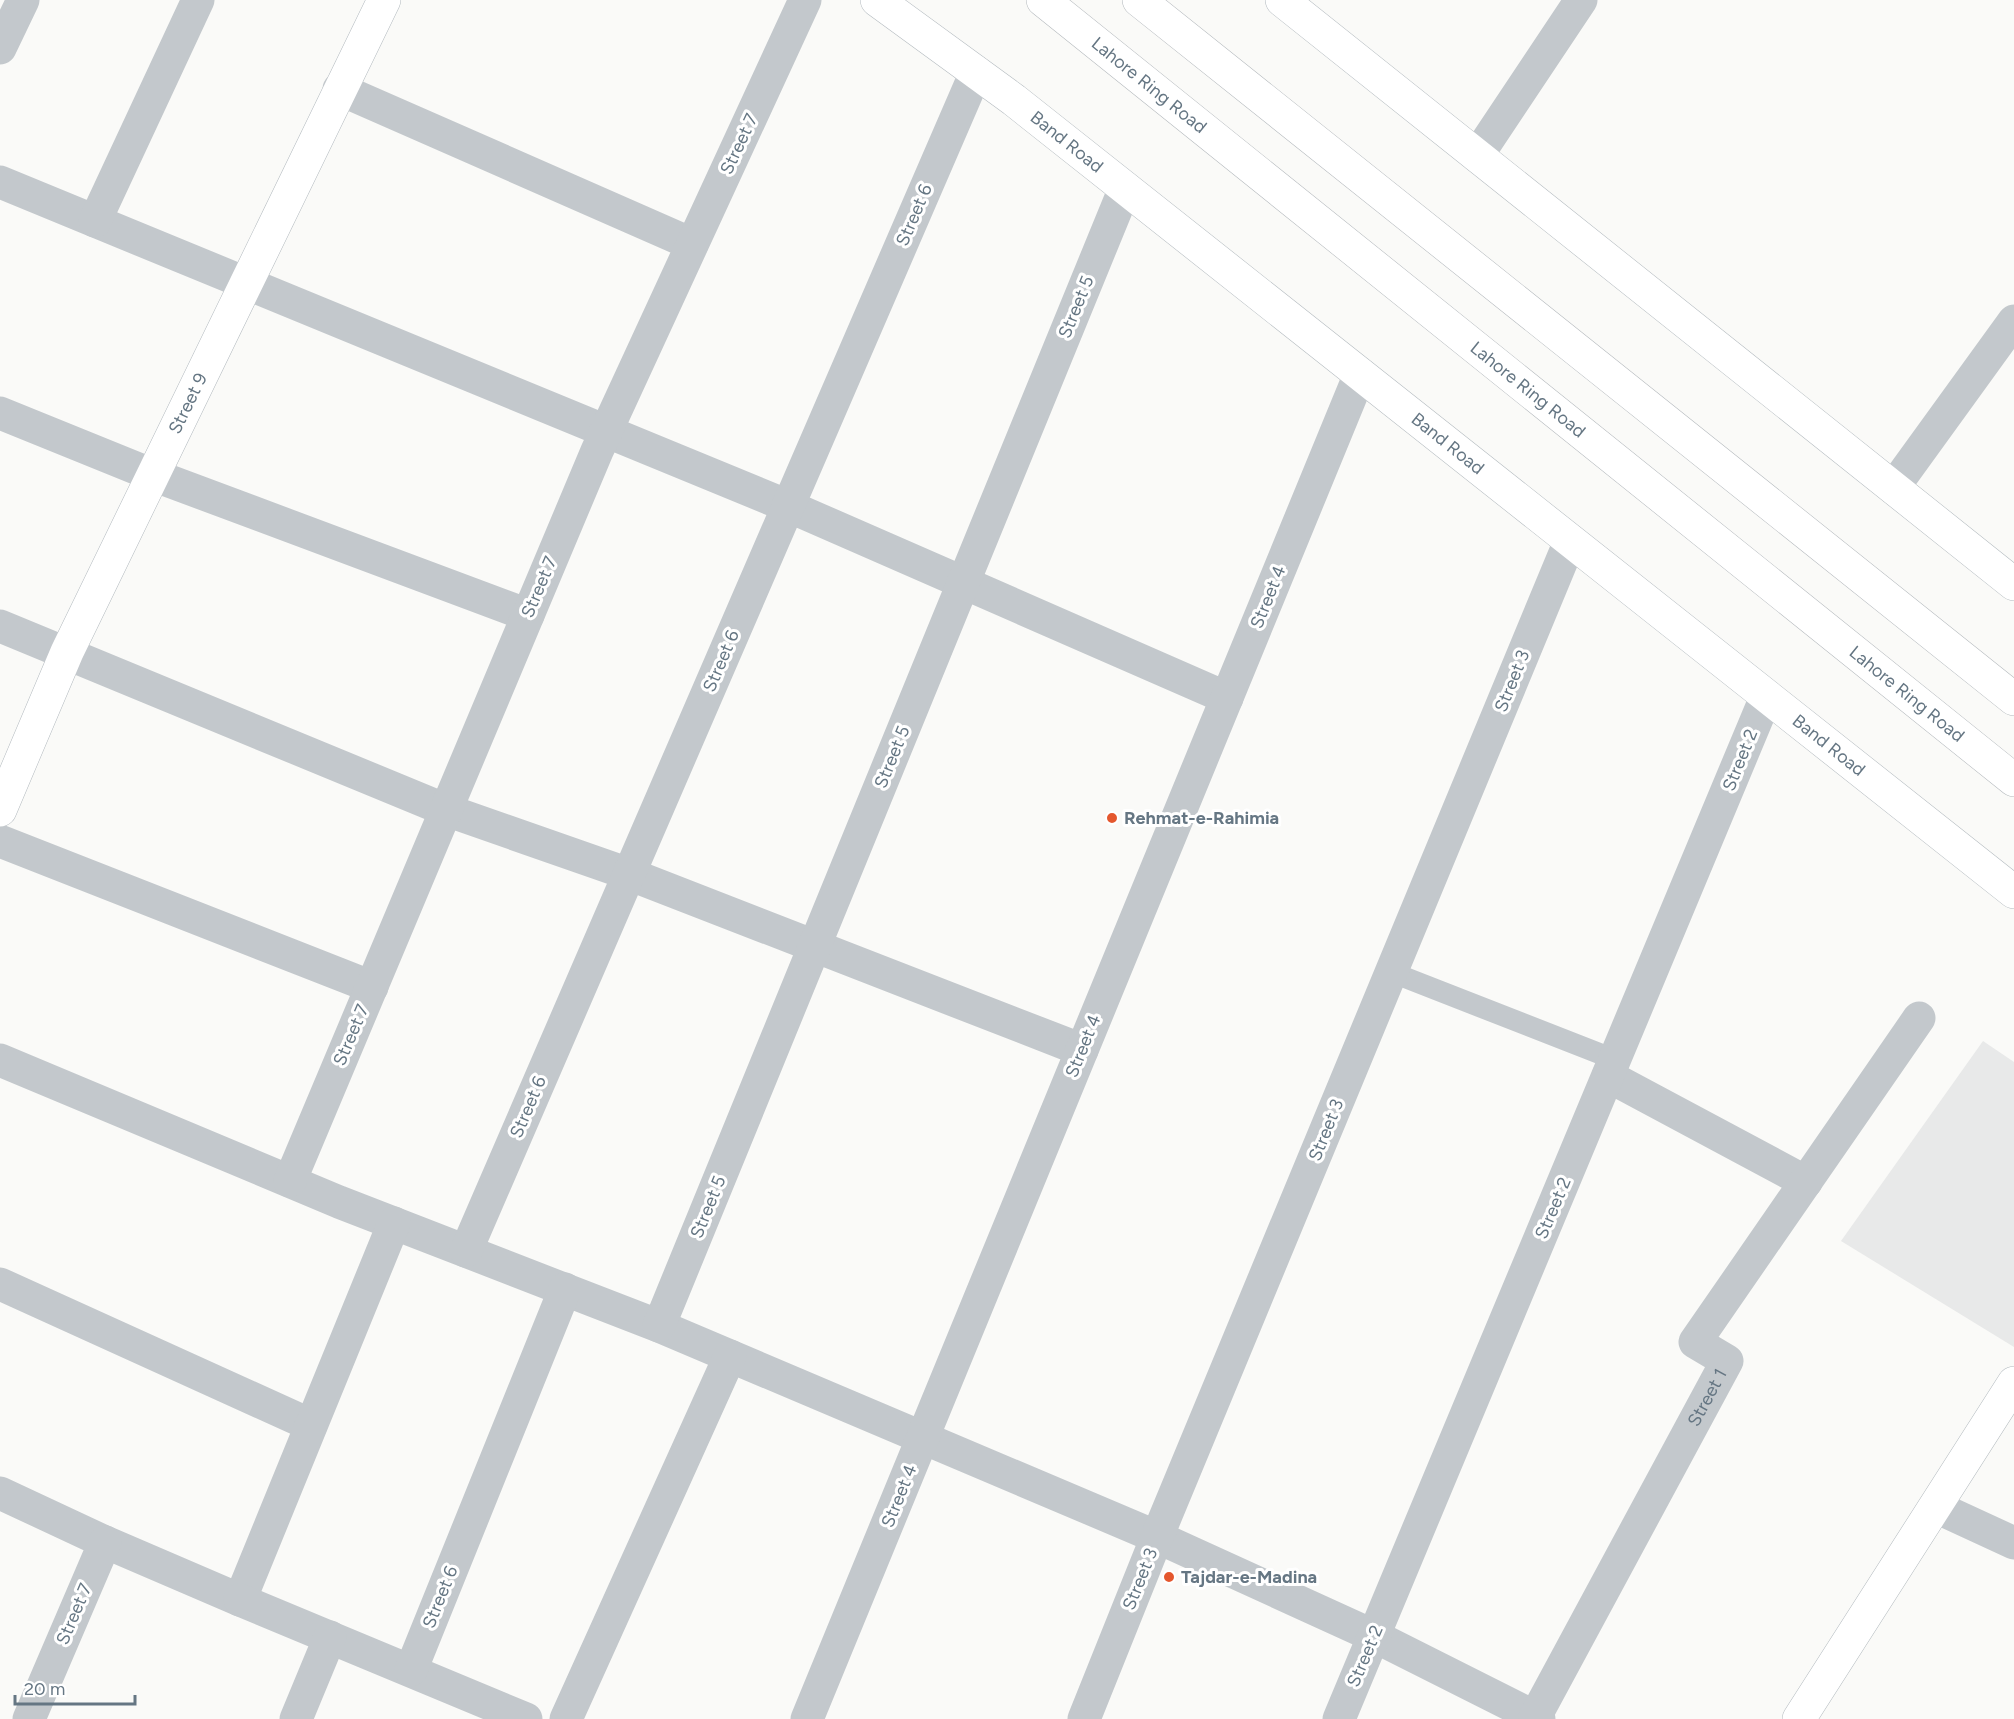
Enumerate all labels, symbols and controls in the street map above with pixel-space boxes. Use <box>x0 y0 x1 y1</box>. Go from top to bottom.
street label: Lahore Ring Road <box>1087 32 1211 138</box>
street label: Band Road <box>1026 106 1108 177</box>
street label: Street 7 <box>715 110 763 178</box>
street label: Street 6 <box>891 181 937 249</box>
street label: Street 5 <box>1054 273 1098 341</box>
street label: Lahore Ring Road <box>1466 337 1590 442</box>
street label: Street 9 <box>164 369 212 438</box>
street label: Band Road <box>1407 408 1489 479</box>
street label: Street 7 <box>516 553 562 621</box>
street label: Street 4 <box>1245 562 1291 632</box>
street label: Street 6 <box>698 627 744 695</box>
street label: Lahore Ring Road <box>1845 641 1969 747</box>
street label: Street 3 <box>1490 647 1534 715</box>
street label: Band Road <box>1788 710 1870 781</box>
street label: Street 5 <box>870 723 914 791</box>
street label: Street 2 <box>1718 726 1762 794</box>
place label: Rehmat-e-Rahimia <box>1124 807 1279 829</box>
marker: Rehmat-e-Rahimia <box>1105 811 1119 825</box>
street label: Street 7 <box>328 1001 374 1069</box>
street label: Street 4 <box>1060 1011 1106 1081</box>
street label: Street 6 <box>505 1073 551 1141</box>
street label: Street 3 <box>1304 1096 1348 1164</box>
street label: Street 5 <box>686 1173 730 1241</box>
street label: Street 2 <box>1530 1174 1576 1242</box>
street label: Street 1 <box>1683 1365 1732 1430</box>
street label: Street 4 <box>876 1461 922 1531</box>
street label: Street 3 <box>1118 1545 1162 1613</box>
street label: Street 6 <box>418 1563 462 1631</box>
place label: Tajdar-e-Madina <box>1181 1566 1317 1588</box>
marker: Tajdar-e-Madina <box>1162 1570 1176 1584</box>
street label: Street 7 <box>51 1580 97 1648</box>
street label: Street 2 <box>1342 1622 1388 1690</box>
scale bar <box>15 1668 135 1706</box>
text: 20 m <box>24 1678 65 1700</box>

